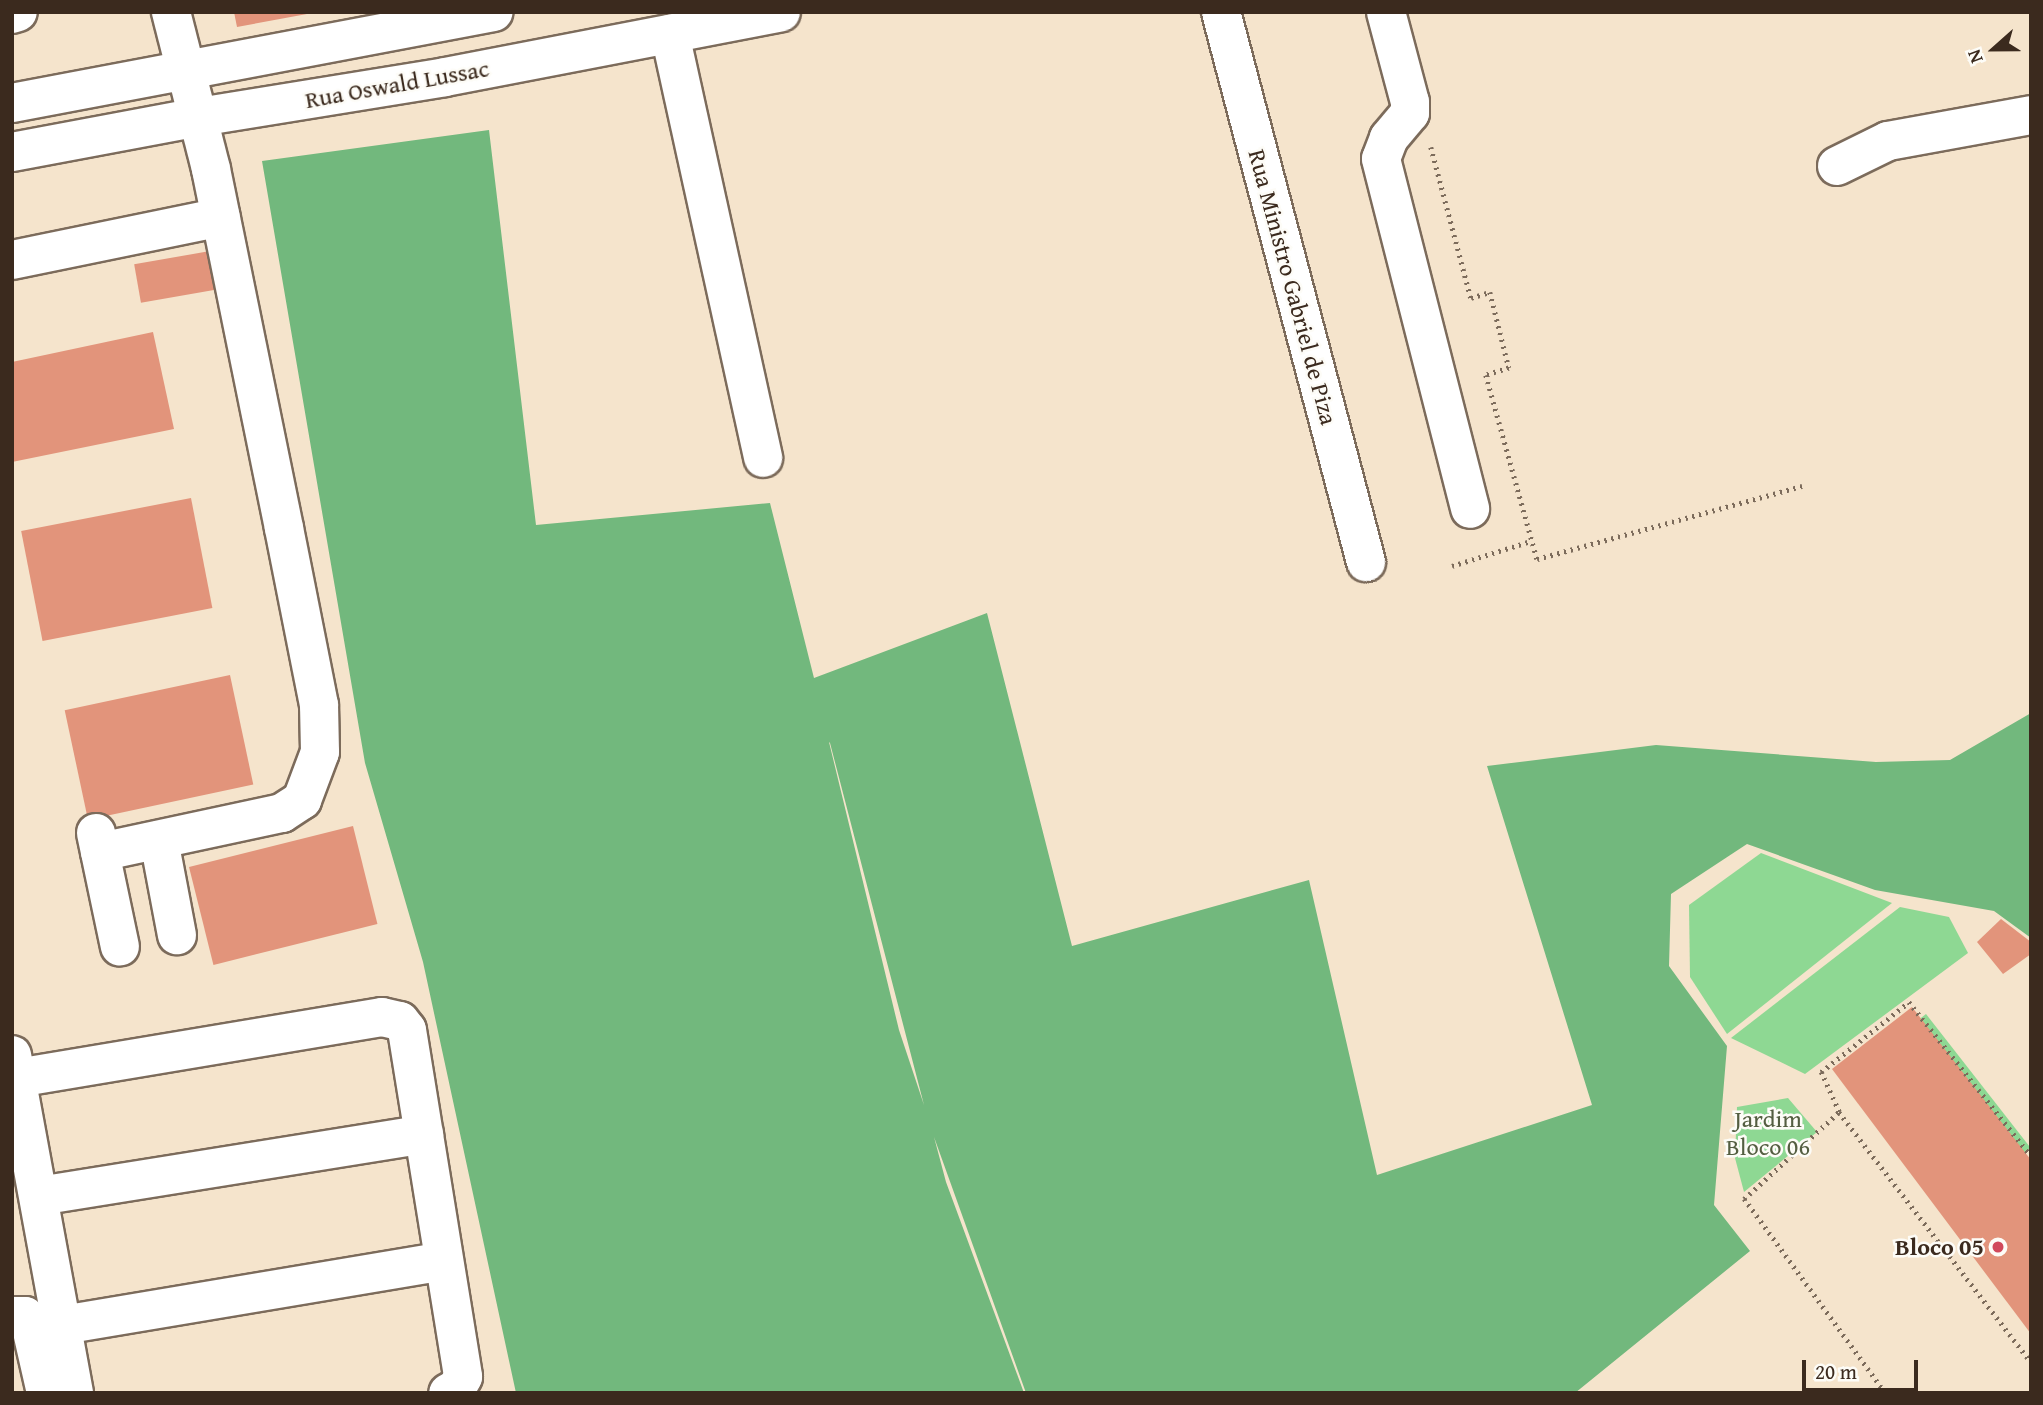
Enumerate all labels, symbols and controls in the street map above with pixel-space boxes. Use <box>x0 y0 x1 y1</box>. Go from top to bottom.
north arrow <box>1959 14 2029 84</box>
text: N <box>1959 46 1990 67</box>
street label: Rua Oswald Lussac <box>303 54 491 114</box>
street label: Rua Ministro Gabriel de Piza <box>1242 146 1344 428</box>
park label: Jardim Bloco 06 <box>1726 1105 1810 1161</box>
place label: Bloco 05 <box>1895 1233 1984 1261</box>
marker: Bloco 05 <box>1990 1239 2006 1255</box>
scale bar <box>1805 1346 1920 1390</box>
text: 20 m <box>1815 1356 1857 1387</box>

